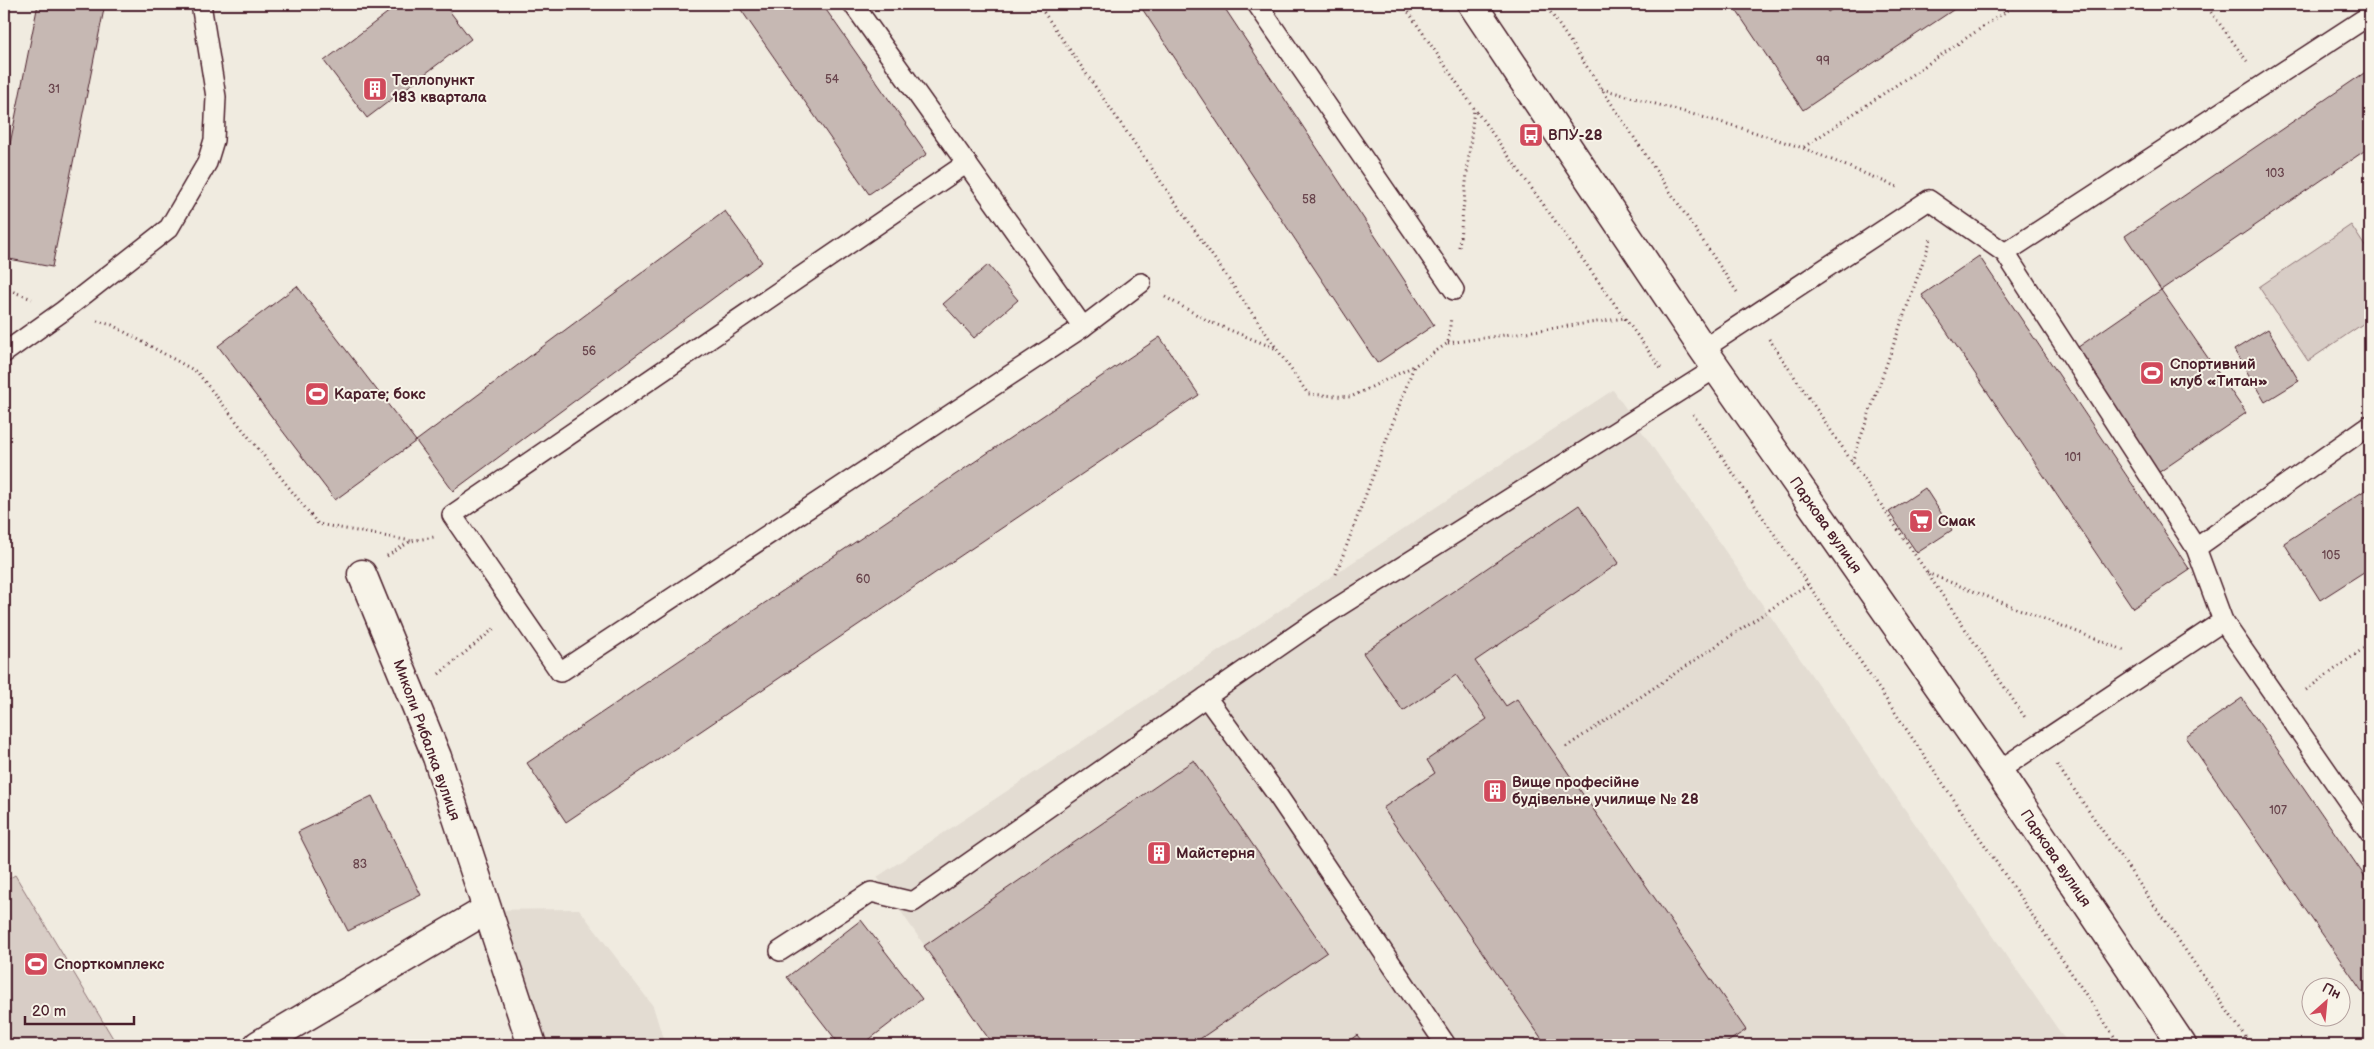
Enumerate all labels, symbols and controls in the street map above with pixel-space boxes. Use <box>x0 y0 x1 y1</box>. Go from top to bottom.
house number: 99 <box>1816 54 1830 69</box>
place label: Теплопункт 183 квартала <box>392 71 487 107</box>
house number: 54 <box>825 72 840 87</box>
building icon: Теплопункт 183 квартала <box>362 76 388 102</box>
house number: 31 <box>48 82 60 97</box>
bus stop icon: ВПУ-28 <box>1518 122 1544 148</box>
place label: ВПУ-28 <box>1548 126 1603 145</box>
house number: 103 <box>2265 166 2285 181</box>
house number: 58 <box>1302 192 1316 207</box>
house number: 56 <box>582 344 596 359</box>
place label: Спортивний клуб «Титан» <box>2170 355 2268 391</box>
sports icon: Спортивний клуб «Титан» <box>2139 360 2165 386</box>
sports icon: Карате; бокс <box>304 381 330 407</box>
place label: Карате; бокс <box>334 385 426 404</box>
house number: 101 <box>2065 450 2081 465</box>
street label: Паркова вулиця <box>1785 473 1866 577</box>
supermarket icon: Смак <box>1908 508 1934 534</box>
place label: Смак <box>1938 512 1976 531</box>
house number: 105 <box>2322 548 2340 563</box>
house number: 60 <box>856 572 870 587</box>
street label: Миколи Рибалка вулиця <box>389 657 465 823</box>
place label: Вище професійне будівельне училище № 28 <box>1512 773 1699 809</box>
building icon: Вище професійне будівельне училище № 28 <box>1482 778 1508 804</box>
house number: 107 <box>2269 803 2287 818</box>
street label: Паркова вулиця <box>2016 806 2095 911</box>
building icon: Майстерня <box>1146 840 1172 866</box>
place label: Майстерня <box>1176 844 1255 863</box>
house number: 83 <box>353 857 367 872</box>
sports icon: Спорткомплекс <box>23 951 49 977</box>
place label: Спорткомплекс <box>54 955 165 974</box>
north arrow <box>2302 976 2352 1026</box>
text: Пн <box>2319 979 2344 1003</box>
scale bar <box>25 994 134 1026</box>
text: 20 m <box>32 1002 66 1021</box>

